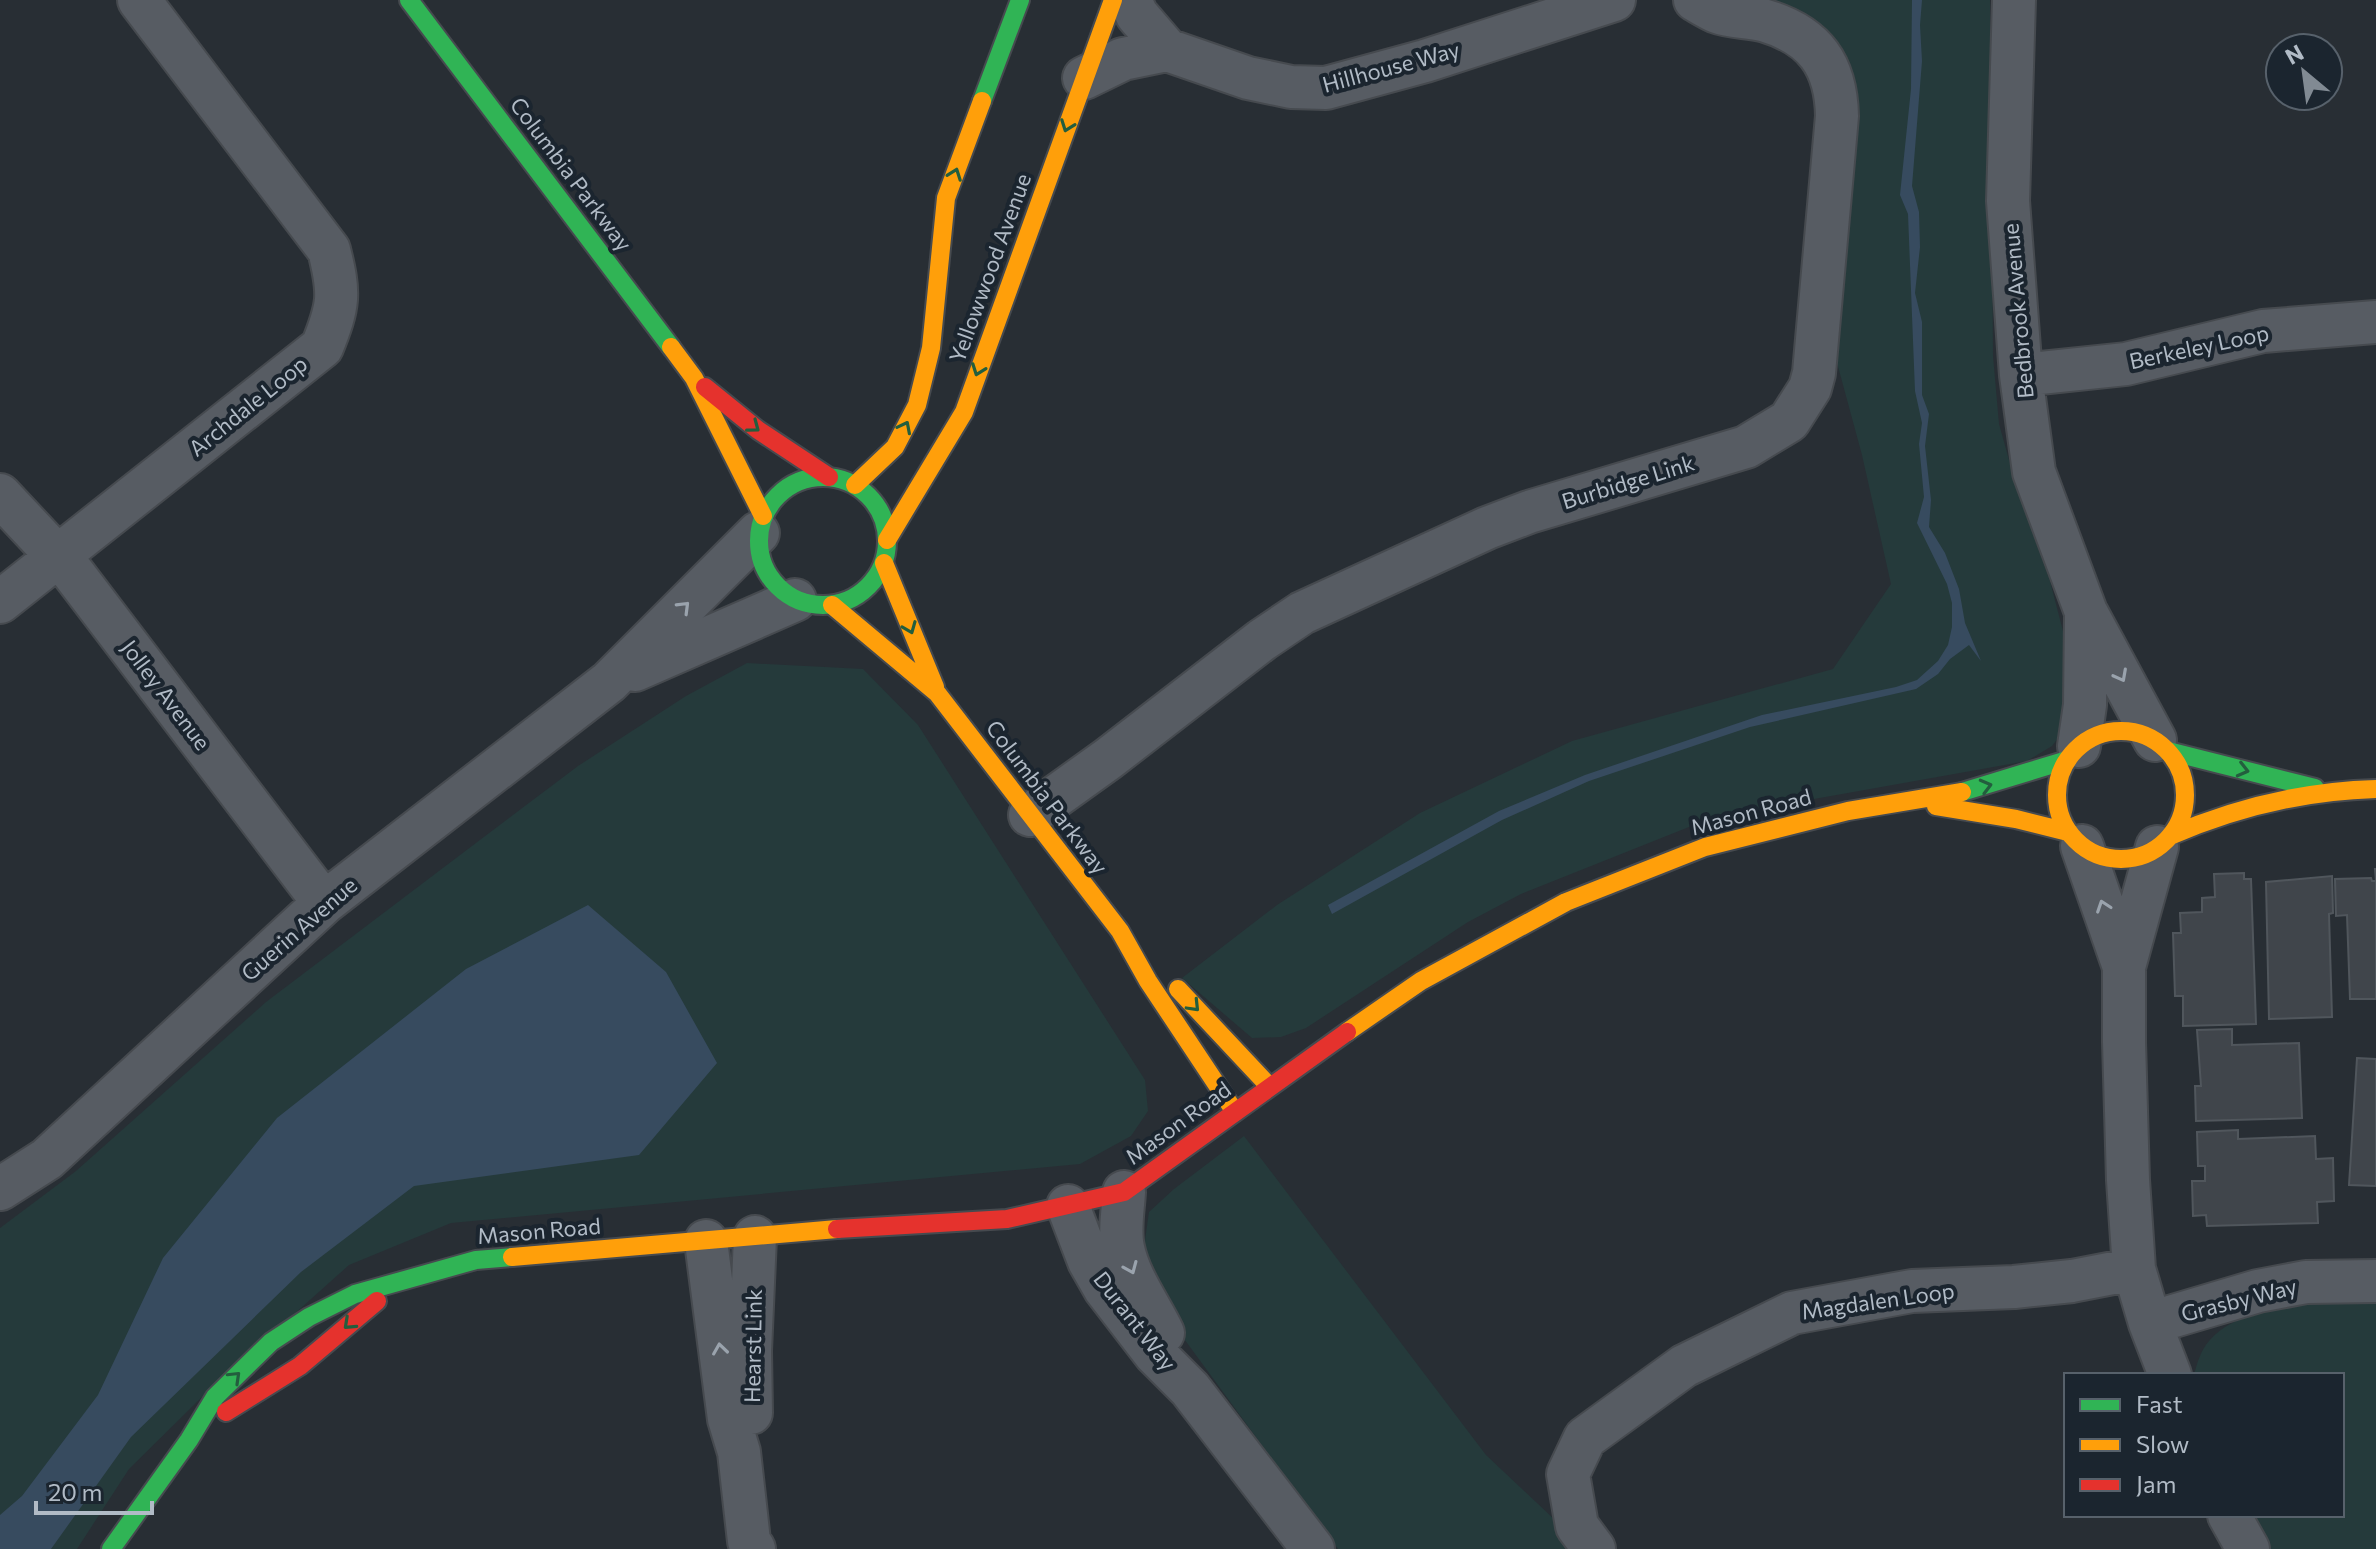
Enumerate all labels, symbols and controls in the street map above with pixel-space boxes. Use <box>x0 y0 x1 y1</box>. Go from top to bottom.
north arrow <box>2264 32 2344 112</box>
street label: Hillhouse Way <box>1319 35 1463 98</box>
text: N <box>2280 38 2308 70</box>
street label: Columbia Parkway <box>505 91 638 256</box>
one-way arrow <box>1060 118 1076 132</box>
one-way arrow <box>945 168 961 182</box>
street label: Yellowwood Avenue <box>943 170 1036 366</box>
street label: Bedbrook Avenue <box>1996 222 2039 400</box>
street label: Berkeley Loop <box>2127 319 2271 374</box>
street label: Archdale Loop <box>183 350 312 462</box>
one-way arrow <box>972 362 988 376</box>
one-way arrow <box>746 417 760 431</box>
one-way arrow <box>896 421 911 436</box>
street label: Burbidge Link <box>1558 449 1697 514</box>
one-way arrow <box>675 602 689 616</box>
one-way arrow <box>901 620 917 634</box>
street label: Jolley Avenue <box>116 634 217 755</box>
one-way arrow <box>2111 668 2126 682</box>
street label: Columbia Parkway <box>981 714 1114 879</box>
one-way arrow <box>2236 760 2250 777</box>
one-way arrow <box>1979 779 1993 795</box>
street label: Mason Road <box>1688 782 1814 841</box>
street label: Guerin Avenue <box>235 871 362 986</box>
one-way arrow <box>2096 900 2113 914</box>
one-way arrow <box>1185 997 1199 1011</box>
street label: Mason Road <box>1120 1075 1236 1170</box>
street label: Mason Road <box>476 1212 602 1249</box>
one-way arrow <box>1121 1260 1137 1274</box>
street label: Durant Way <box>1088 1266 1182 1376</box>
street label: Grasby Way <box>2178 1272 2300 1327</box>
street label: Magdalen Loop <box>1800 1276 1956 1325</box>
street label: Hearst Link <box>738 1289 767 1403</box>
one-way arrow <box>343 1315 358 1329</box>
one-way arrow <box>711 1342 728 1355</box>
one-way arrow <box>226 1372 240 1387</box>
legend <box>2064 1373 2344 1517</box>
text: Fast <box>2136 1389 2183 1418</box>
text: Slow <box>2136 1429 2189 1458</box>
scale bar <box>36 1465 152 1515</box>
text: Jam <box>2136 1469 2176 1498</box>
text: 20 m <box>48 1477 102 1506</box>

